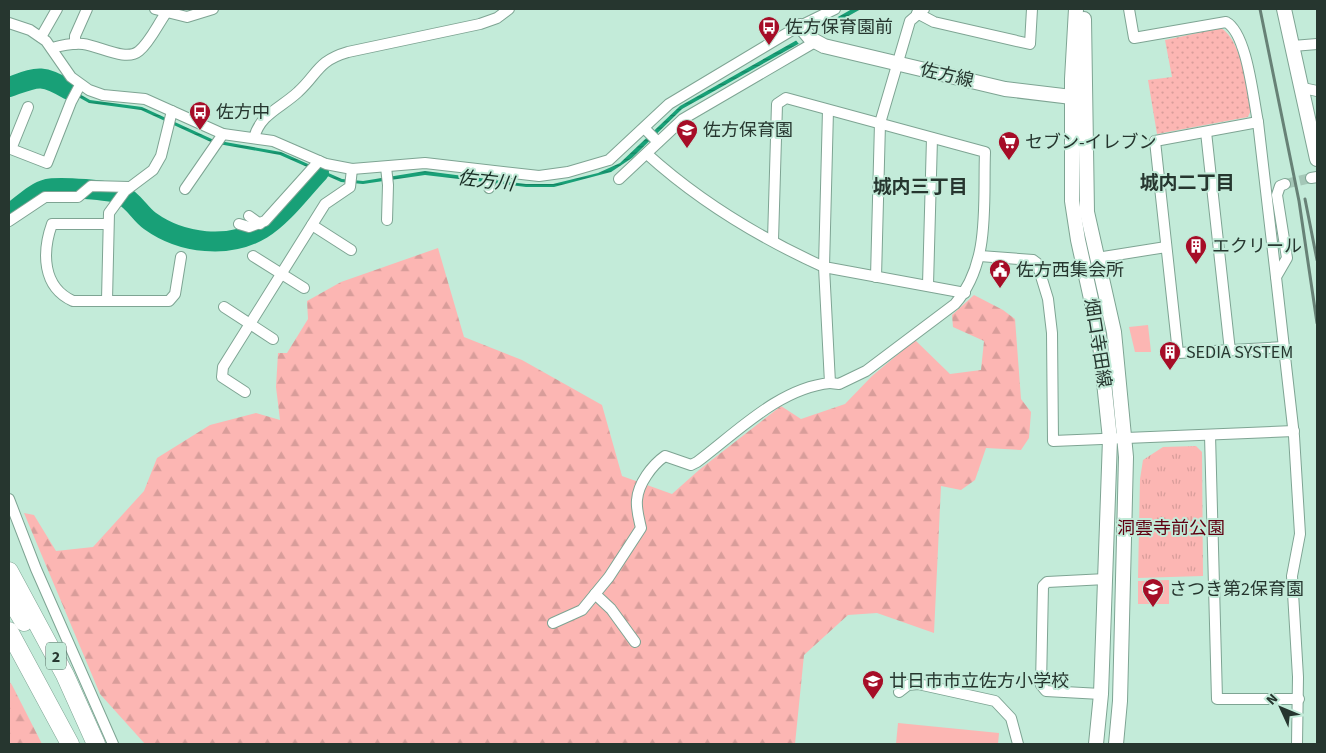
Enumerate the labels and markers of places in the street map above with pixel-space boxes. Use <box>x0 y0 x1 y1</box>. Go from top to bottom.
bus stop icon: 佐方保育園前 <box>757 15 781 46</box>
place label: 佐方保育園前 <box>785 15 893 40</box>
bus stop icon: 佐方中 <box>188 100 212 131</box>
place label: 佐方中 <box>216 100 270 125</box>
school or university icon: 佐方保育園 <box>675 118 699 149</box>
place label: 佐方保育園 <box>703 118 793 143</box>
supermarket icon: セブン-イレブン <box>997 130 1021 161</box>
place label: セブン-イレブン <box>1025 130 1157 155</box>
building icon: エクリール <box>1184 234 1208 265</box>
place label: エクリール <box>1212 234 1302 259</box>
public building icon: 佐方西集会所 <box>988 258 1012 289</box>
place label: 佐方西集会所 <box>1016 258 1124 283</box>
building icon: SEDIA SYSTEM <box>1158 340 1182 371</box>
place label: SEDIA SYSTEM <box>1186 340 1293 365</box>
school or university icon: さつき第2保育園 <box>1141 577 1165 608</box>
place label: さつき第2保育園 <box>1169 577 1304 602</box>
school or university icon: 廿日市市立佐方小学校 <box>861 669 885 700</box>
place label: 廿日市市立佐方小学校 <box>889 669 1069 694</box>

